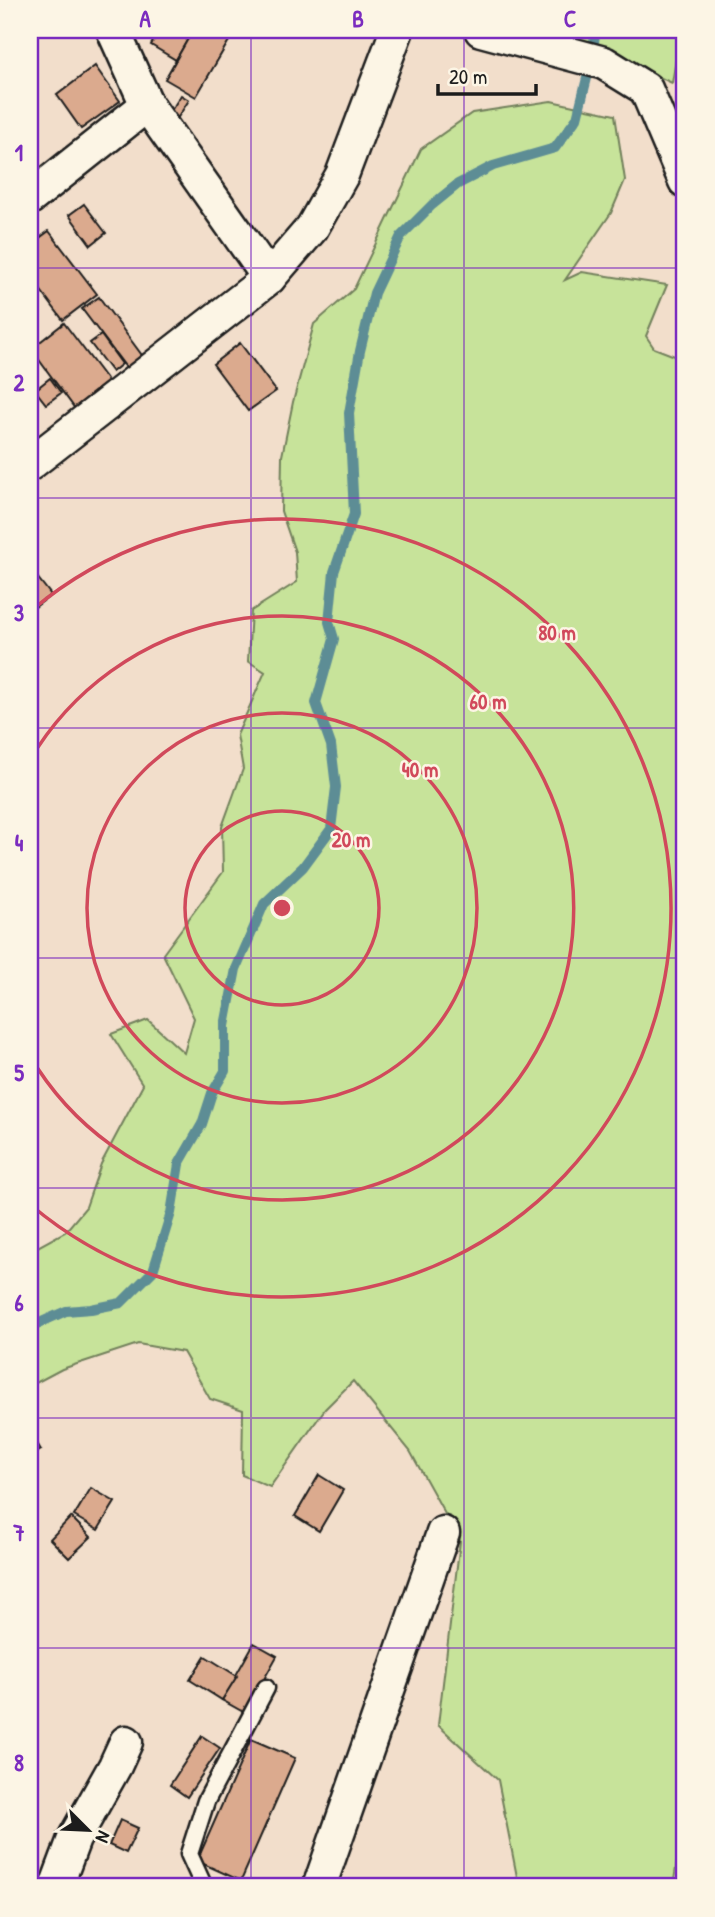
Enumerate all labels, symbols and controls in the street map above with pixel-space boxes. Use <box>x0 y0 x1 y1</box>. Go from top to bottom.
text: A <box>139 3 151 34</box>
text: B <box>352 3 364 34</box>
text: C <box>564 3 576 34</box>
scale bar <box>438 52 536 96</box>
text: 20 m <box>449 62 487 91</box>
text: 1 <box>15 137 23 168</box>
text: 2 <box>14 367 25 398</box>
text: 3 <box>14 597 24 628</box>
text: 80 m <box>538 618 576 647</box>
text: 60 m <box>470 687 506 716</box>
text: 40 m <box>402 755 438 784</box>
text: 20 m <box>332 825 370 854</box>
text: 4 <box>15 827 24 858</box>
centre of rings <box>270 896 294 920</box>
text: 5 <box>14 1057 24 1088</box>
text: 6 <box>14 1287 24 1318</box>
text: 7 <box>12 1517 25 1548</box>
text: 8 <box>14 1747 24 1778</box>
north arrow <box>52 1794 122 1864</box>
text: N <box>90 1827 117 1847</box>

